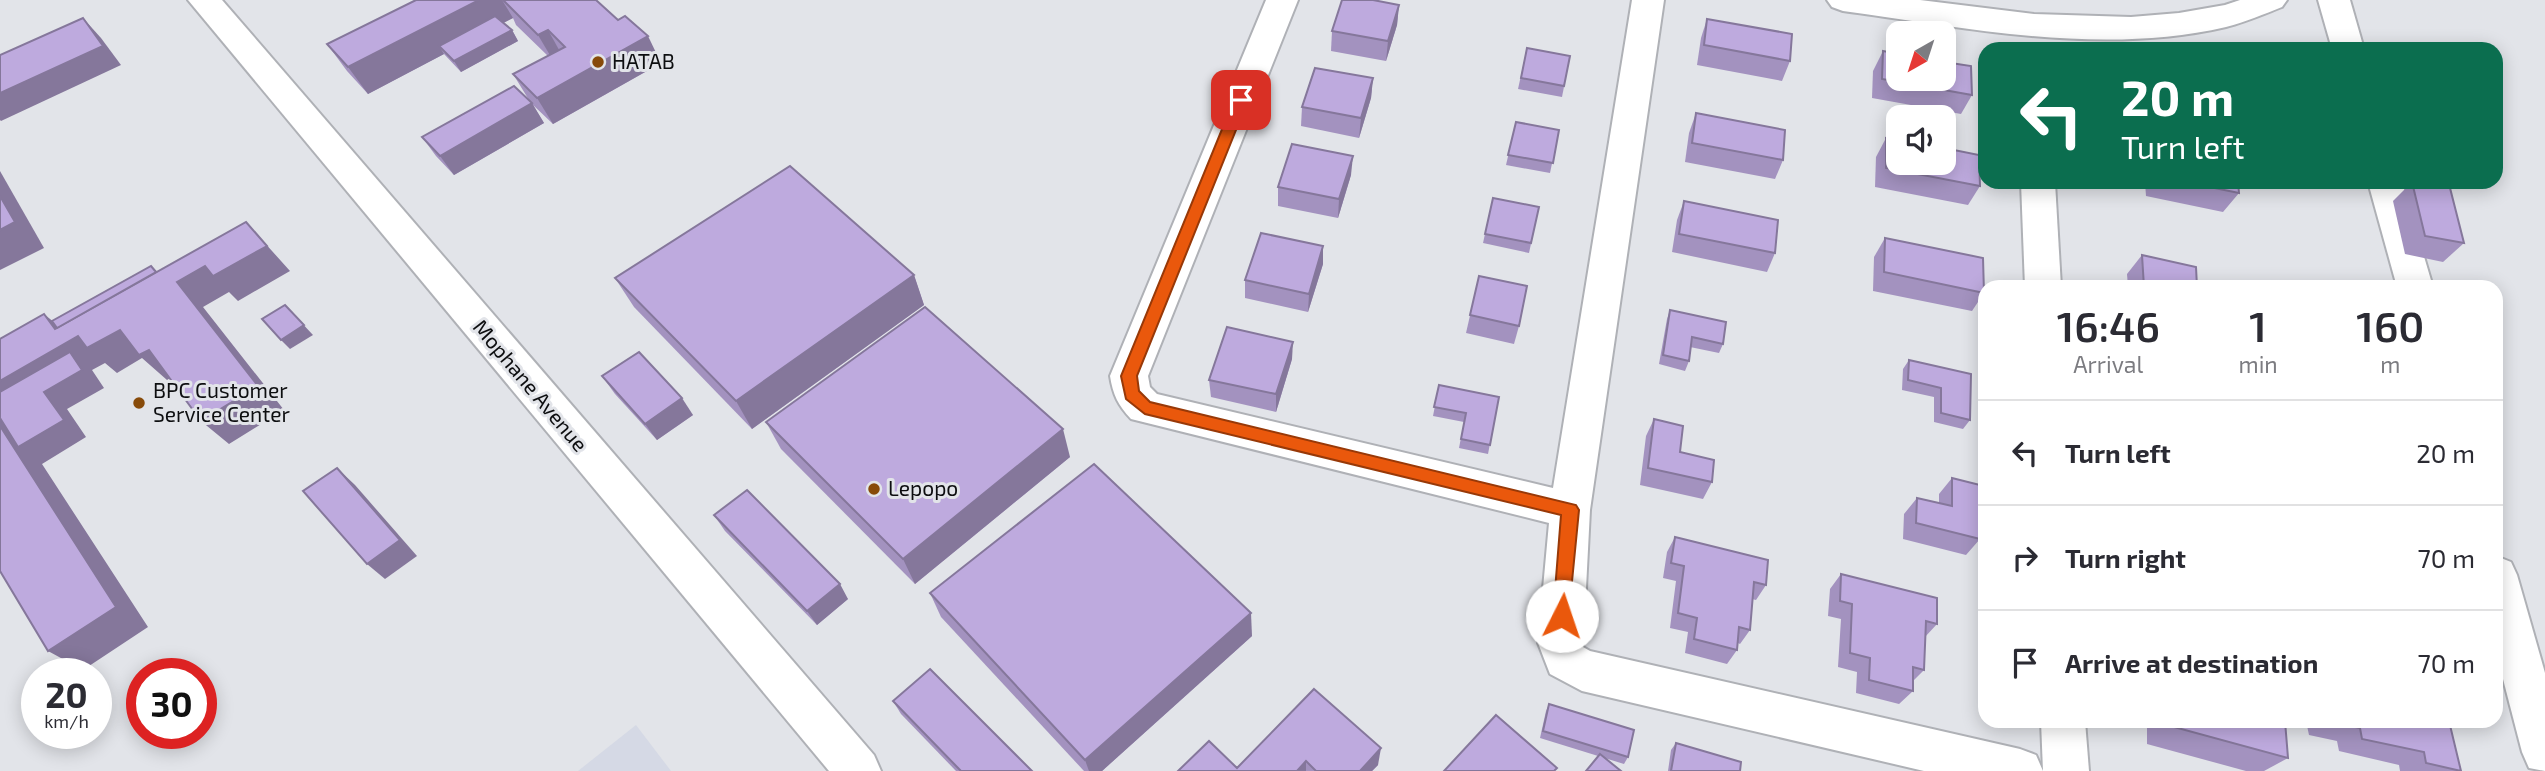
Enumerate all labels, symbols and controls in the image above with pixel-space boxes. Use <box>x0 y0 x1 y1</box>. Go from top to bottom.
north arrow <box>1886 21 1956 91</box>
map controls <box>1886 21 1956 175</box>
place label: HATAB <box>612 48 675 73</box>
marker: HATAB <box>590 54 606 70</box>
text: 20 m <box>2121 67 2234 126</box>
pin <box>1211 70 1271 130</box>
icon: left <box>2006 70 2097 161</box>
icon: arrive <box>1222 81 1260 119</box>
button: sound <box>1886 105 1956 175</box>
text: Turn left <box>2121 127 2245 165</box>
text: 16:46 <box>2057 300 2160 350</box>
text: 1 <box>2249 300 2267 350</box>
text: 160 <box>2356 300 2424 350</box>
street label: Mophane Avenue <box>469 314 594 456</box>
text: Arrival <box>2073 350 2143 378</box>
text: min <box>2239 350 2278 378</box>
text: m <box>2380 350 2400 378</box>
place label: BPC Customer Service Center <box>153 377 291 426</box>
marker: BPC Customer Service Center <box>131 395 147 411</box>
icon: left <box>2006 434 2044 472</box>
text: Turn left <box>2065 437 2171 468</box>
text: 20 m <box>2416 437 2475 468</box>
place label: Lepopo <box>888 475 958 500</box>
marker: Lepopo <box>866 481 882 497</box>
icon: right <box>2006 539 2044 577</box>
text: Turn right <box>2065 542 2186 573</box>
text: 70 m <box>2417 542 2475 573</box>
position arrow <box>1525 579 1599 653</box>
icon: arrive <box>2006 644 2044 682</box>
text: Arrive at destination <box>2065 647 2318 678</box>
text: 70 m <box>2417 647 2475 678</box>
speed limit sign: 30 <box>126 658 217 749</box>
text: 20 <box>45 673 88 715</box>
text: km/h <box>44 710 89 732</box>

